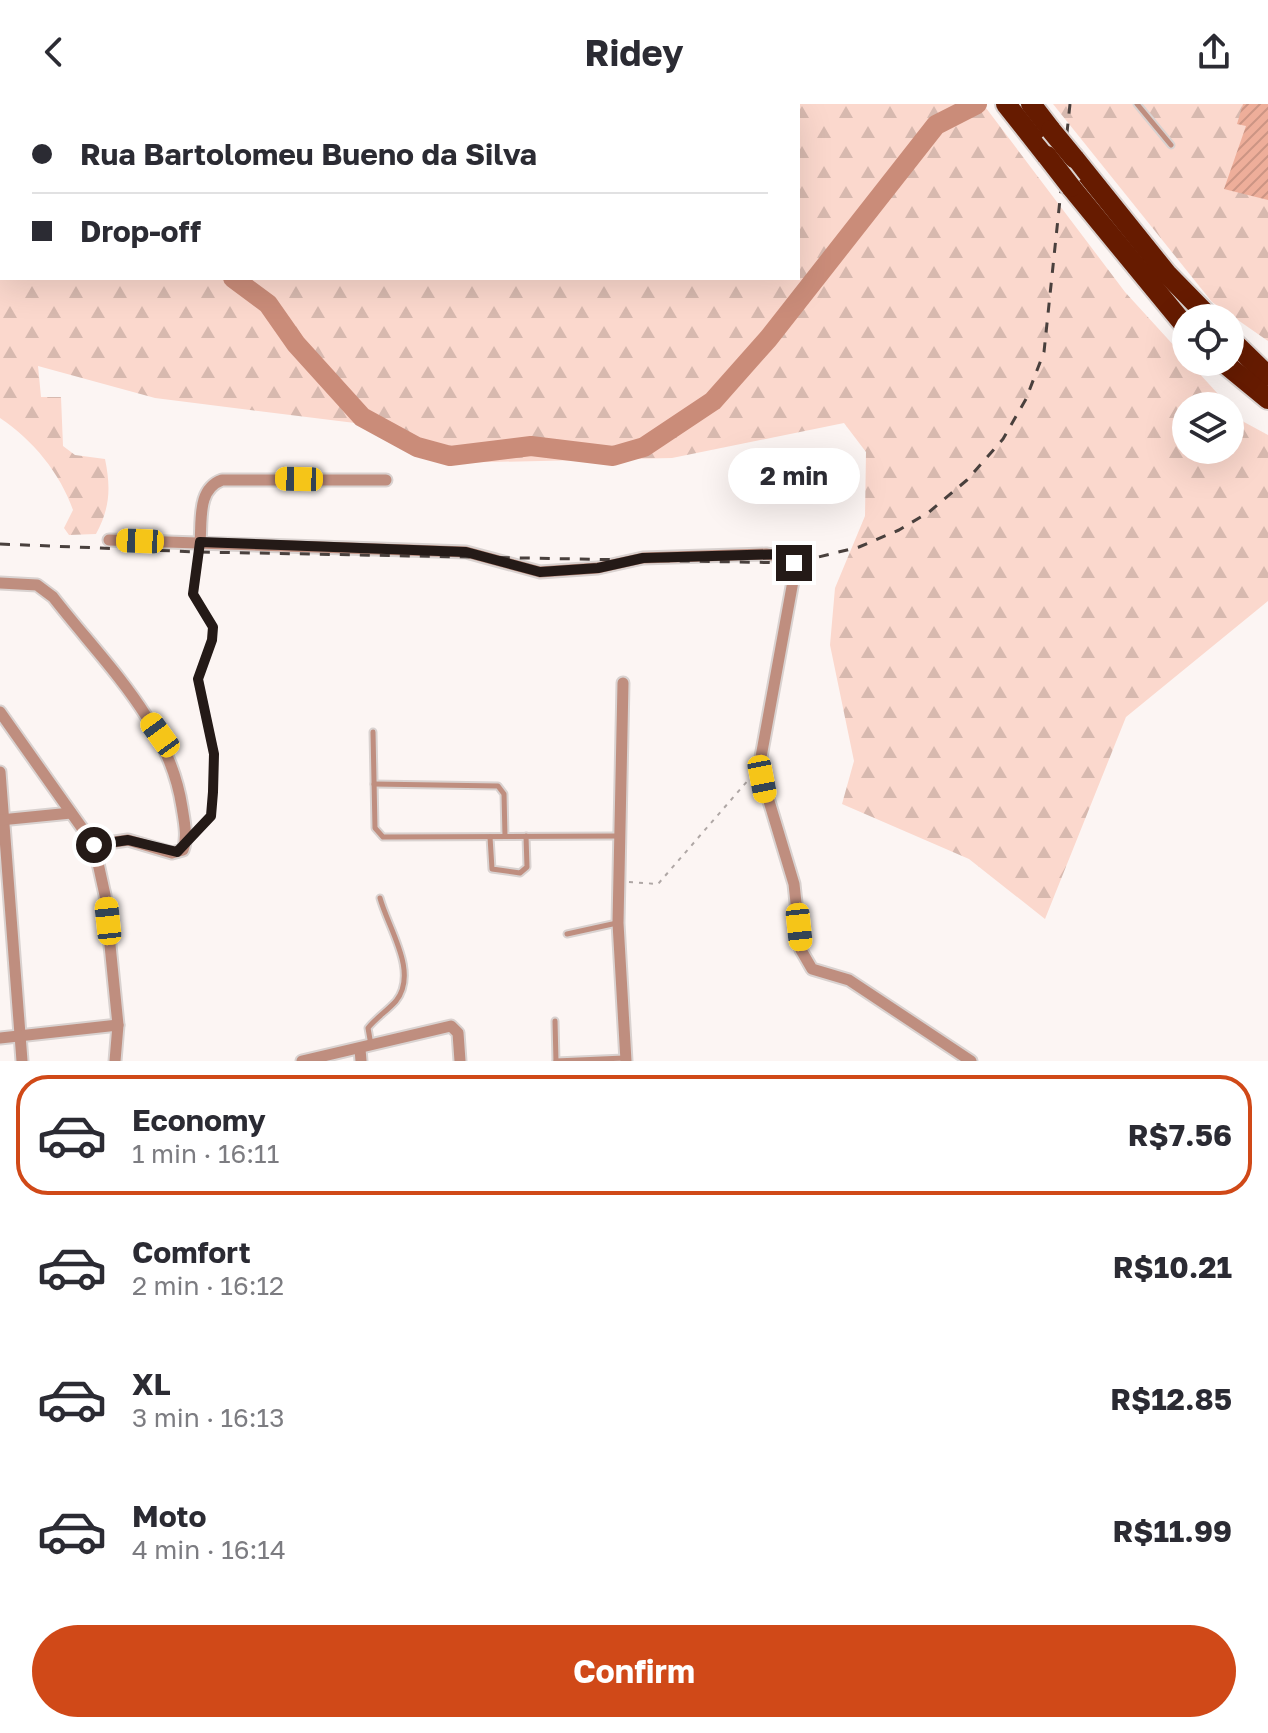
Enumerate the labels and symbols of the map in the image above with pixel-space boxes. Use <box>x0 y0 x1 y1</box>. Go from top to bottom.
callout: 2 min <box>728 447 860 503</box>
car <box>275 467 323 491</box>
car <box>116 528 164 554</box>
route end <box>776 545 812 581</box>
car <box>136 709 184 761</box>
car <box>746 753 778 805</box>
route start <box>76 827 112 863</box>
car <box>94 896 122 946</box>
car <box>785 902 813 952</box>

